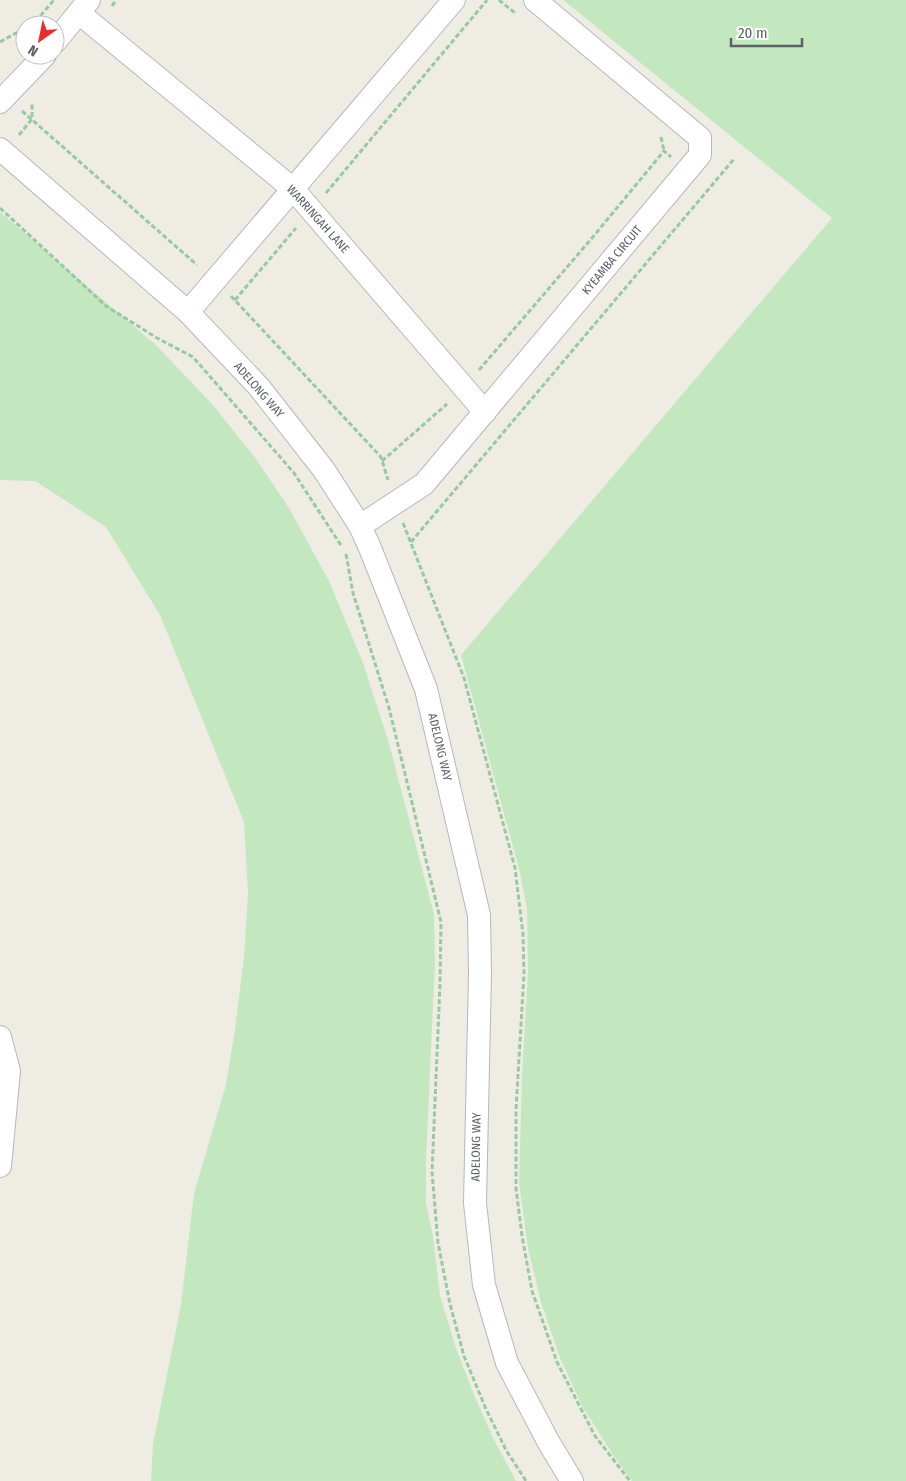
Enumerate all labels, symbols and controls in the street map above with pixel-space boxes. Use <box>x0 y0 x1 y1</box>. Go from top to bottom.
north arrow <box>15 15 65 65</box>
scale bar <box>731 15 802 47</box>
text: 20 m <box>738 24 768 42</box>
text: N <box>25 41 41 60</box>
street label: WARRINGAH LANE <box>284 182 352 256</box>
street label: KYEAMBA CIRCUIT <box>579 222 645 297</box>
street label: ADELONG WAY <box>231 359 287 421</box>
street label: ADELONG WAY <box>425 712 455 782</box>
street label: ADELONG WAY <box>468 1112 484 1182</box>

